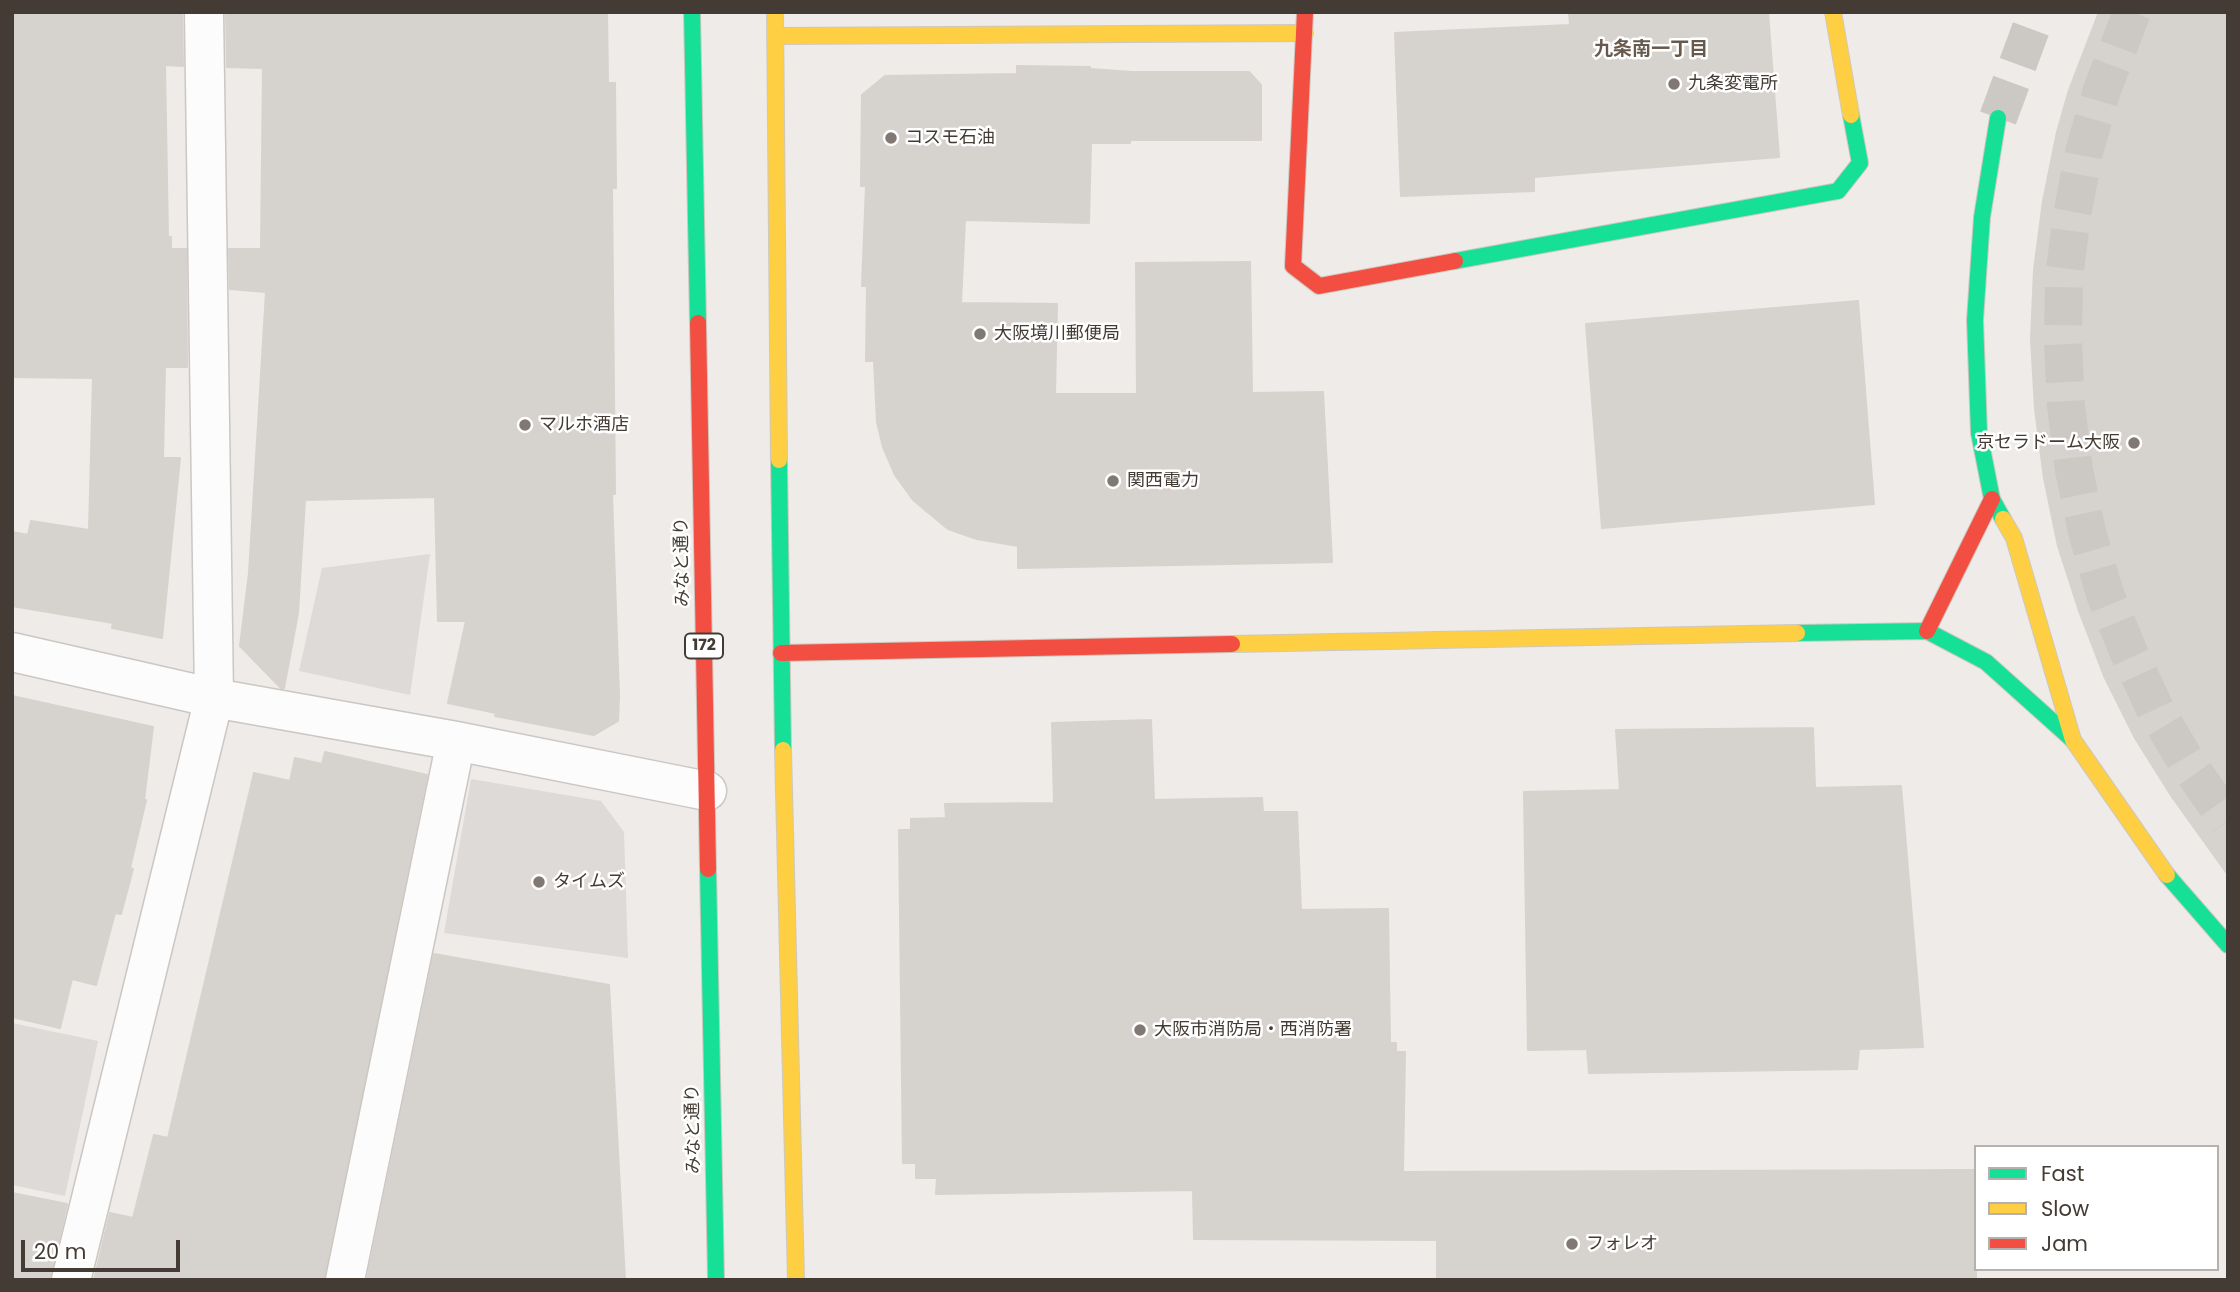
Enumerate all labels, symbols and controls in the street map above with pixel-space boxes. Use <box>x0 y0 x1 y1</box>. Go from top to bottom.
district label: 九条南一丁目 <box>1594 39 1708 61</box>
place label: 九条変電所 <box>1688 73 1778 95</box>
marker: 九条変電所 <box>1666 76 1682 92</box>
place label: コスモ石油 <box>905 127 995 149</box>
marker: コスモ石油 <box>883 130 899 146</box>
place label: 大阪境川郵便局 <box>994 323 1120 345</box>
marker: 大阪境川郵便局 <box>972 326 988 342</box>
place label: マルホ酒店 <box>539 414 629 436</box>
marker: マルホ酒店 <box>517 417 533 433</box>
place label: 京セラドーム大阪 <box>1976 432 2120 454</box>
marker: 京セラドーム大阪 <box>2126 435 2142 451</box>
place label: 関西電力 <box>1127 470 1199 492</box>
marker: 関西電力 <box>1105 473 1121 489</box>
street label: みなと通り <box>671 517 695 607</box>
road number: 172 <box>685 634 723 659</box>
place label: タイムズ <box>553 871 625 893</box>
marker: タイムズ <box>531 874 547 890</box>
place label: 大阪市消防局・西消防署 <box>1154 1019 1352 1041</box>
marker: 大阪市消防局・西消防署 <box>1132 1022 1148 1038</box>
street label: みなと通り <box>682 1084 706 1174</box>
legend <box>1974 1145 2219 1271</box>
text: Fast <box>2041 1159 2084 1188</box>
text: Slow <box>2041 1194 2089 1223</box>
scale bar <box>24 1226 184 1270</box>
text: Jam <box>2041 1229 2088 1258</box>
place label: フォレオ <box>1586 1233 1658 1255</box>
marker: フォレオ <box>1564 1236 1580 1252</box>
text: 20 m <box>34 1237 87 1266</box>

